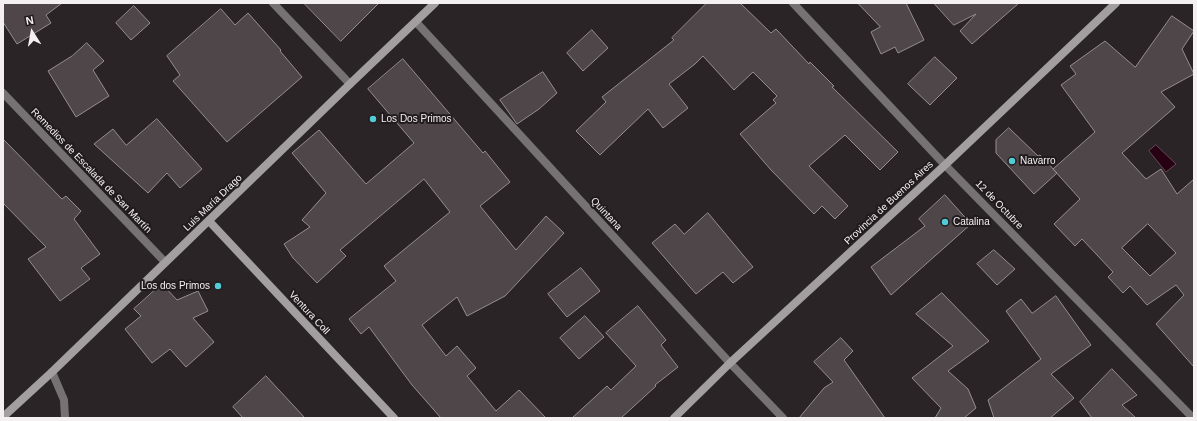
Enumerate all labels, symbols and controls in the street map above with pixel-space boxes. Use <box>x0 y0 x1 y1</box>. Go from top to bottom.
north arrow <box>12 12 52 52</box>
text: N <box>25 14 35 27</box>
street label: Remedios de Escalada de San Martín <box>28 106 154 236</box>
place label: Los Dos Primos <box>381 113 452 125</box>
marker: Los Dos Primos <box>368 114 378 124</box>
place label: Navarro <box>1020 155 1056 167</box>
marker: Navarro <box>1007 156 1017 166</box>
street label: Provincia de Buenos Aires <box>842 159 936 247</box>
street label: Luis María Drago <box>181 172 245 234</box>
street label: 12 de Octubre <box>973 178 1025 232</box>
street label: Quintana <box>588 195 624 233</box>
place label: Catalina <box>953 216 990 228</box>
marker: Catalina <box>940 217 950 227</box>
place label: Los dos Primos <box>141 280 210 292</box>
marker: Los dos Primos <box>213 281 223 291</box>
street label: Ventura Coll <box>286 289 332 337</box>

